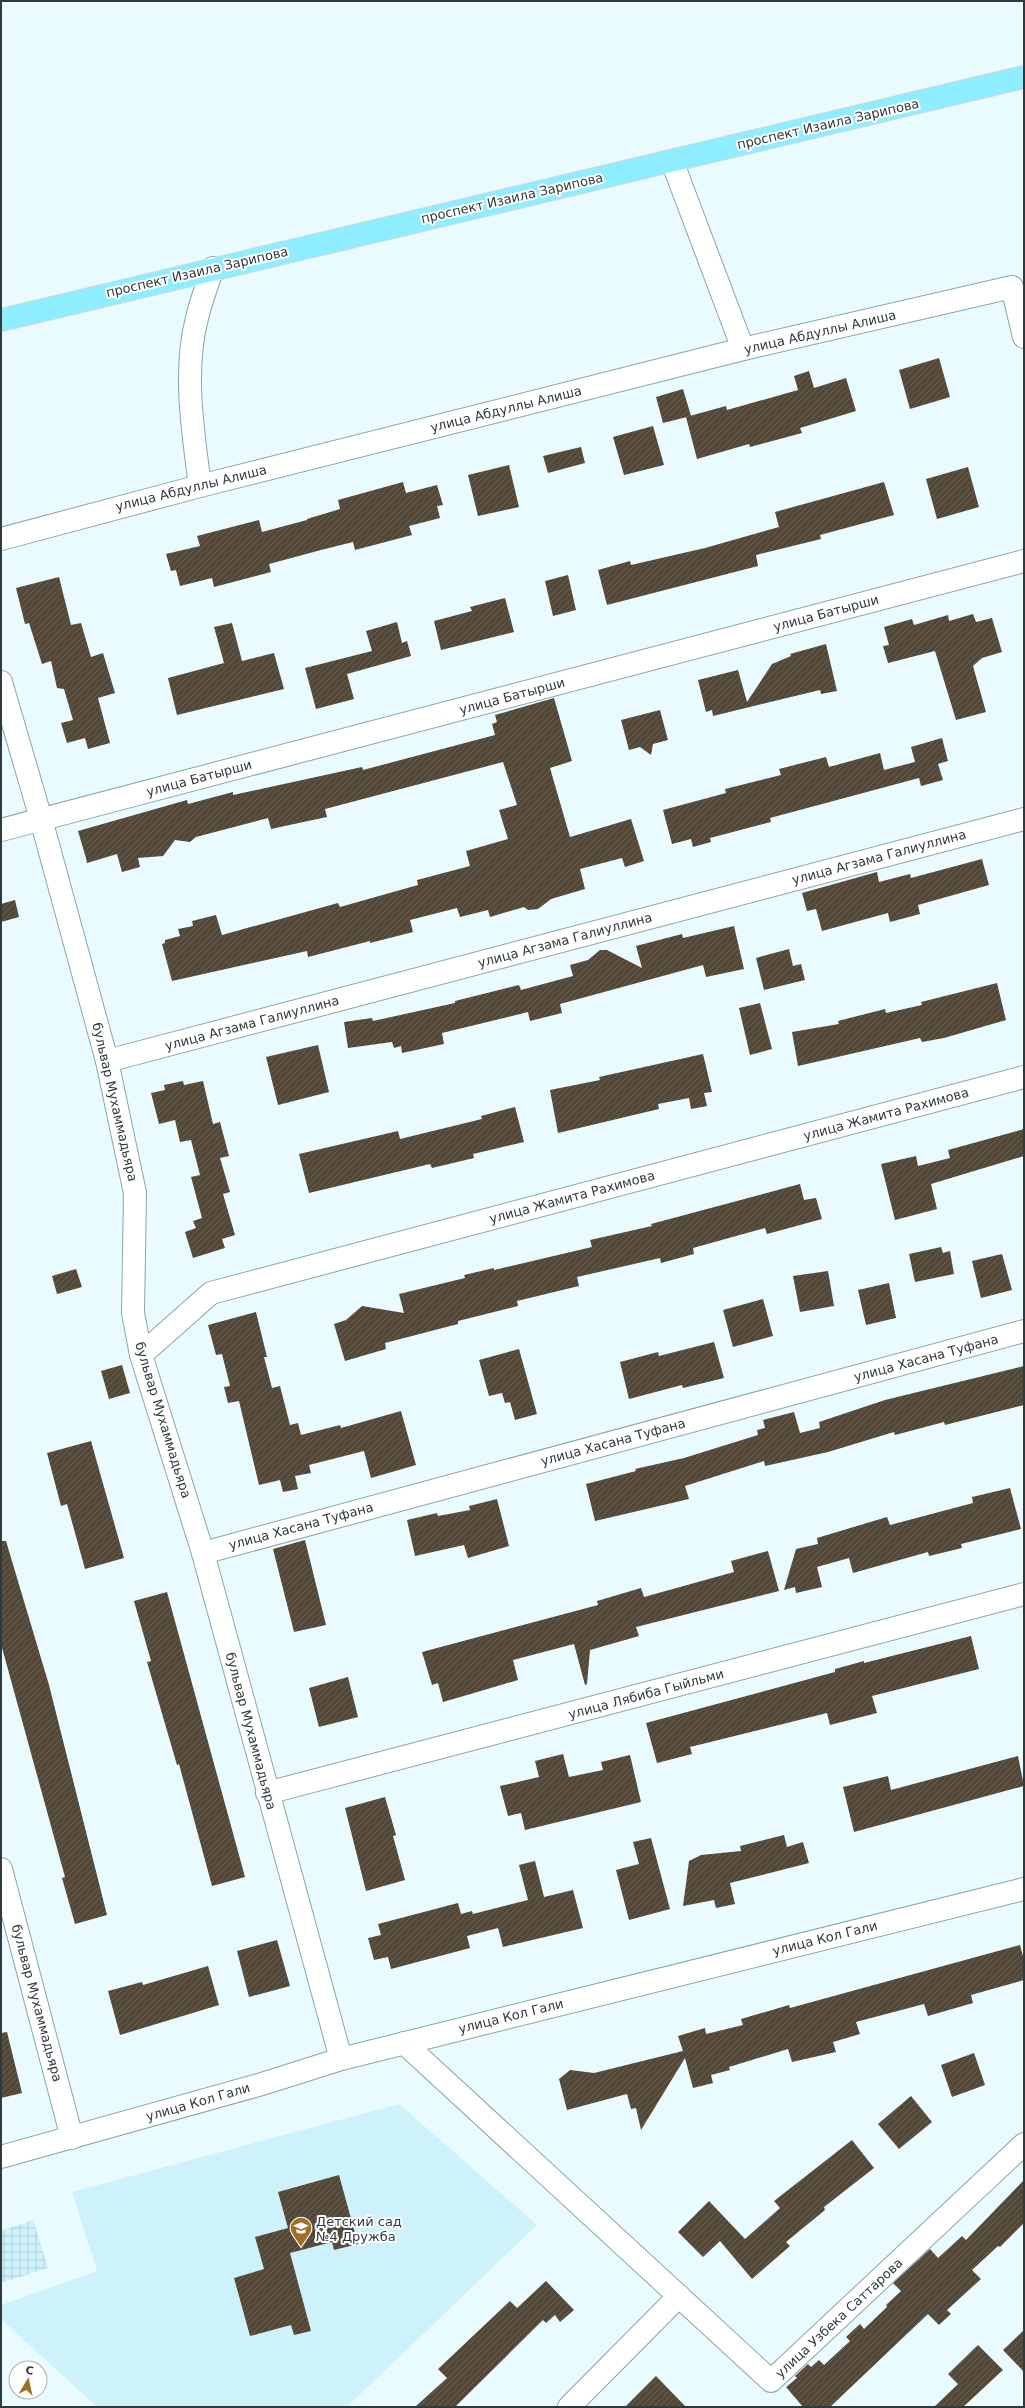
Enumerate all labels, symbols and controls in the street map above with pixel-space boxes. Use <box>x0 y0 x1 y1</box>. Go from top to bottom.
street label: проспект Изаила Зарипова <box>735 96 921 152</box>
street label: проспект Изаила Зарипова <box>419 170 605 226</box>
street label: проспект Изаила Зарипова <box>104 244 290 300</box>
street label: улица Абдуллы Алиша <box>743 307 897 357</box>
street label: улица Абдуллы Алиша <box>429 383 583 435</box>
street label: улица Абдуллы Алиша <box>114 462 268 514</box>
street label: улица Батырши <box>772 592 880 634</box>
street label: улица Батырши <box>458 675 566 717</box>
street label: улица Батырши <box>145 757 253 799</box>
street label: улица Агзама Галиуллина <box>790 826 968 888</box>
street label: улица Агзама Галиуллина <box>476 909 654 971</box>
street label: улица Агзама Галиуллина <box>163 992 341 1054</box>
street label: бульвар Мухаммадьяра <box>89 1021 141 1183</box>
street label: улица Жамита Рахимова <box>802 1085 970 1143</box>
street label: улица Жамита Рахимова <box>488 1168 656 1226</box>
street label: улица Хасана Туфана <box>852 1331 1000 1385</box>
street label: бульвар Мухаммадьяра <box>132 1340 194 1500</box>
street label: улица Хасана Туфана <box>539 1415 687 1469</box>
street label: улица Хасана Туфана <box>227 1499 375 1553</box>
street label: бульвар Мухаммадьяра <box>223 1651 279 1811</box>
street label: улица Лябиба Гыйльми <box>567 1666 725 1722</box>
street label: улица Кол Гали <box>771 1918 879 1958</box>
street label: бульвар Мухаммадьяра <box>9 1923 65 2083</box>
street label: улица Кол Гали <box>457 1996 565 2036</box>
street label: улица Кол Гали <box>144 2080 252 2124</box>
place label: Детский сад №4 Дружба <box>316 2214 402 2244</box>
school or university icon: Детский сад №4 Дружба <box>288 2215 314 2248</box>
street label: улица Узбека Саттарова <box>772 2255 906 2381</box>
north arrow <box>8 2360 48 2400</box>
text: С <box>24 2364 34 2378</box>

